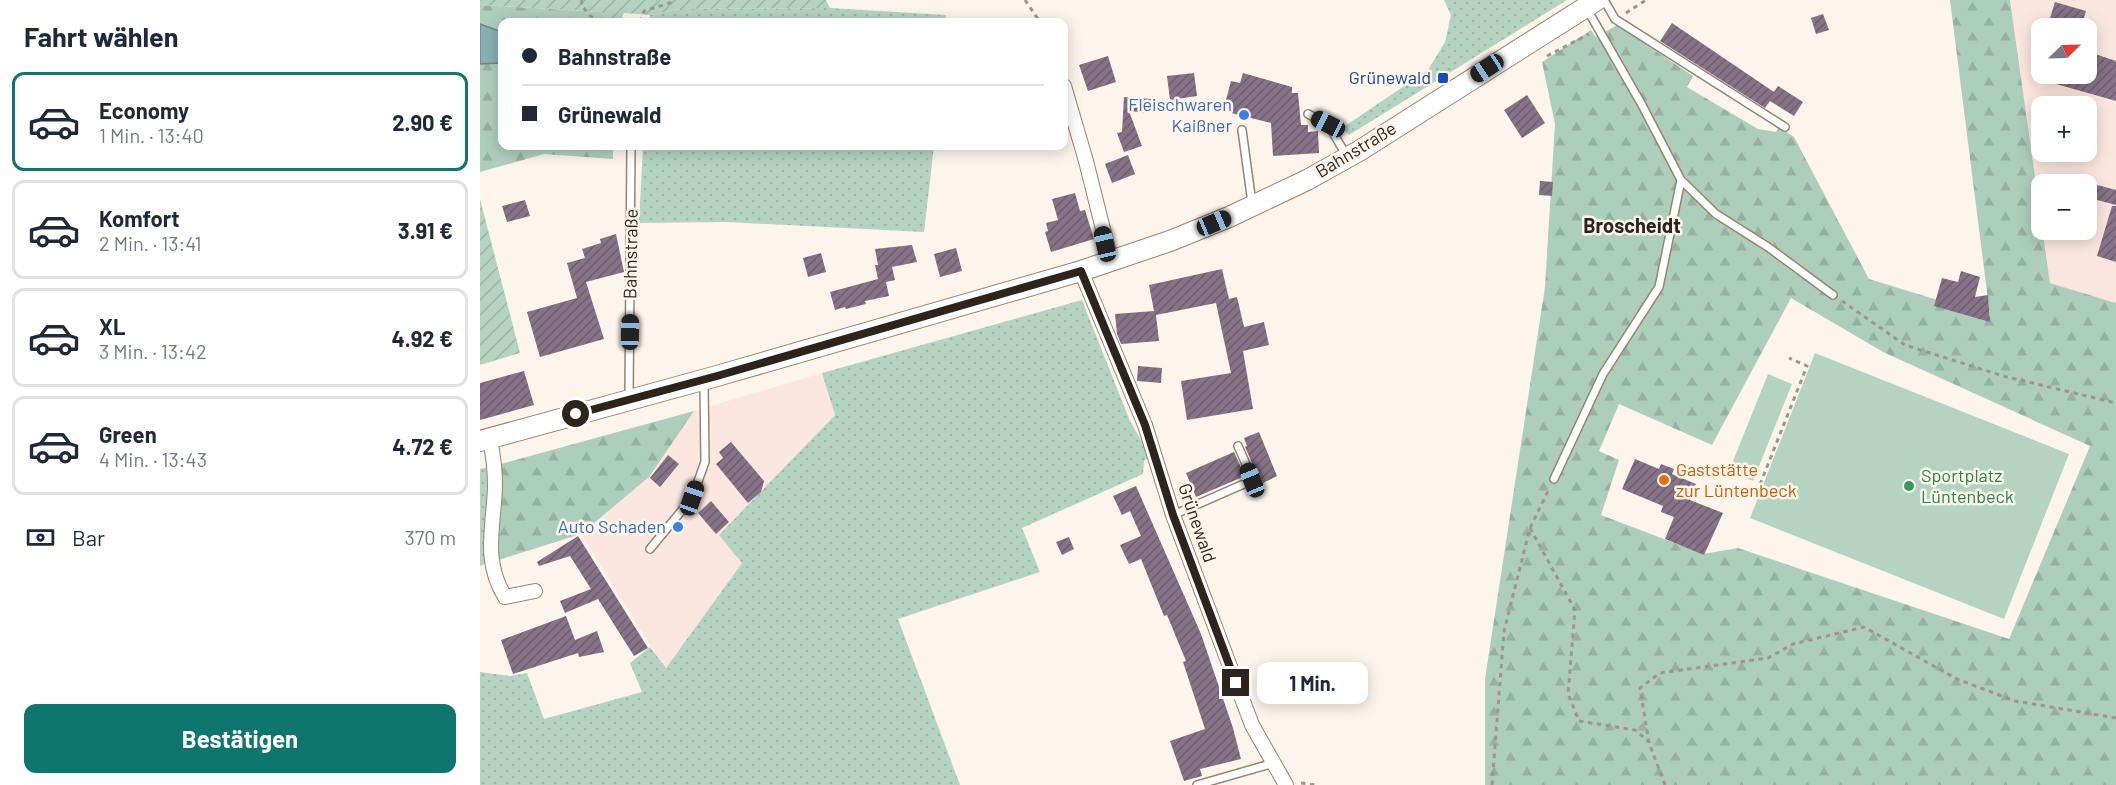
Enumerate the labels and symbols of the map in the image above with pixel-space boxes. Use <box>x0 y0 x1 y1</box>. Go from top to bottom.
north arrow <box>2031 18 2097 84</box>
car <box>1467 51 1507 85</box>
place label: Grünewald <box>1349 66 1431 88</box>
marker: Grünewald <box>1436 71 1450 85</box>
place label: Fleischwaren Kaißner <box>1128 93 1232 136</box>
marker: Fleischwaren Kaißner <box>1237 108 1251 122</box>
car <box>1308 108 1348 140</box>
street label: Bahnstraße <box>1311 116 1400 182</box>
car <box>1194 208 1234 238</box>
street label: Bahnstraße <box>618 209 642 299</box>
district label: Broscheidt <box>1583 213 1681 237</box>
car <box>1092 224 1118 264</box>
car <box>621 314 639 350</box>
route start <box>562 400 589 427</box>
place label: Gaststätte zur Lüntenbeck <box>1676 458 1797 501</box>
car <box>1237 460 1267 500</box>
place label: Sportplatz Lüntenbeck <box>1921 464 2014 507</box>
marker: Gaststätte zur Lüntenbeck <box>1657 473 1671 487</box>
car <box>678 478 706 518</box>
marker: Sportplatz Lüntenbeck <box>1902 479 1916 493</box>
street label: Grünewald <box>1174 480 1222 565</box>
place label: Auto Schaden <box>558 515 666 537</box>
marker: Auto Schaden <box>671 520 685 534</box>
callout: 1 Min. <box>1257 662 1368 704</box>
route end <box>1222 669 1249 696</box>

